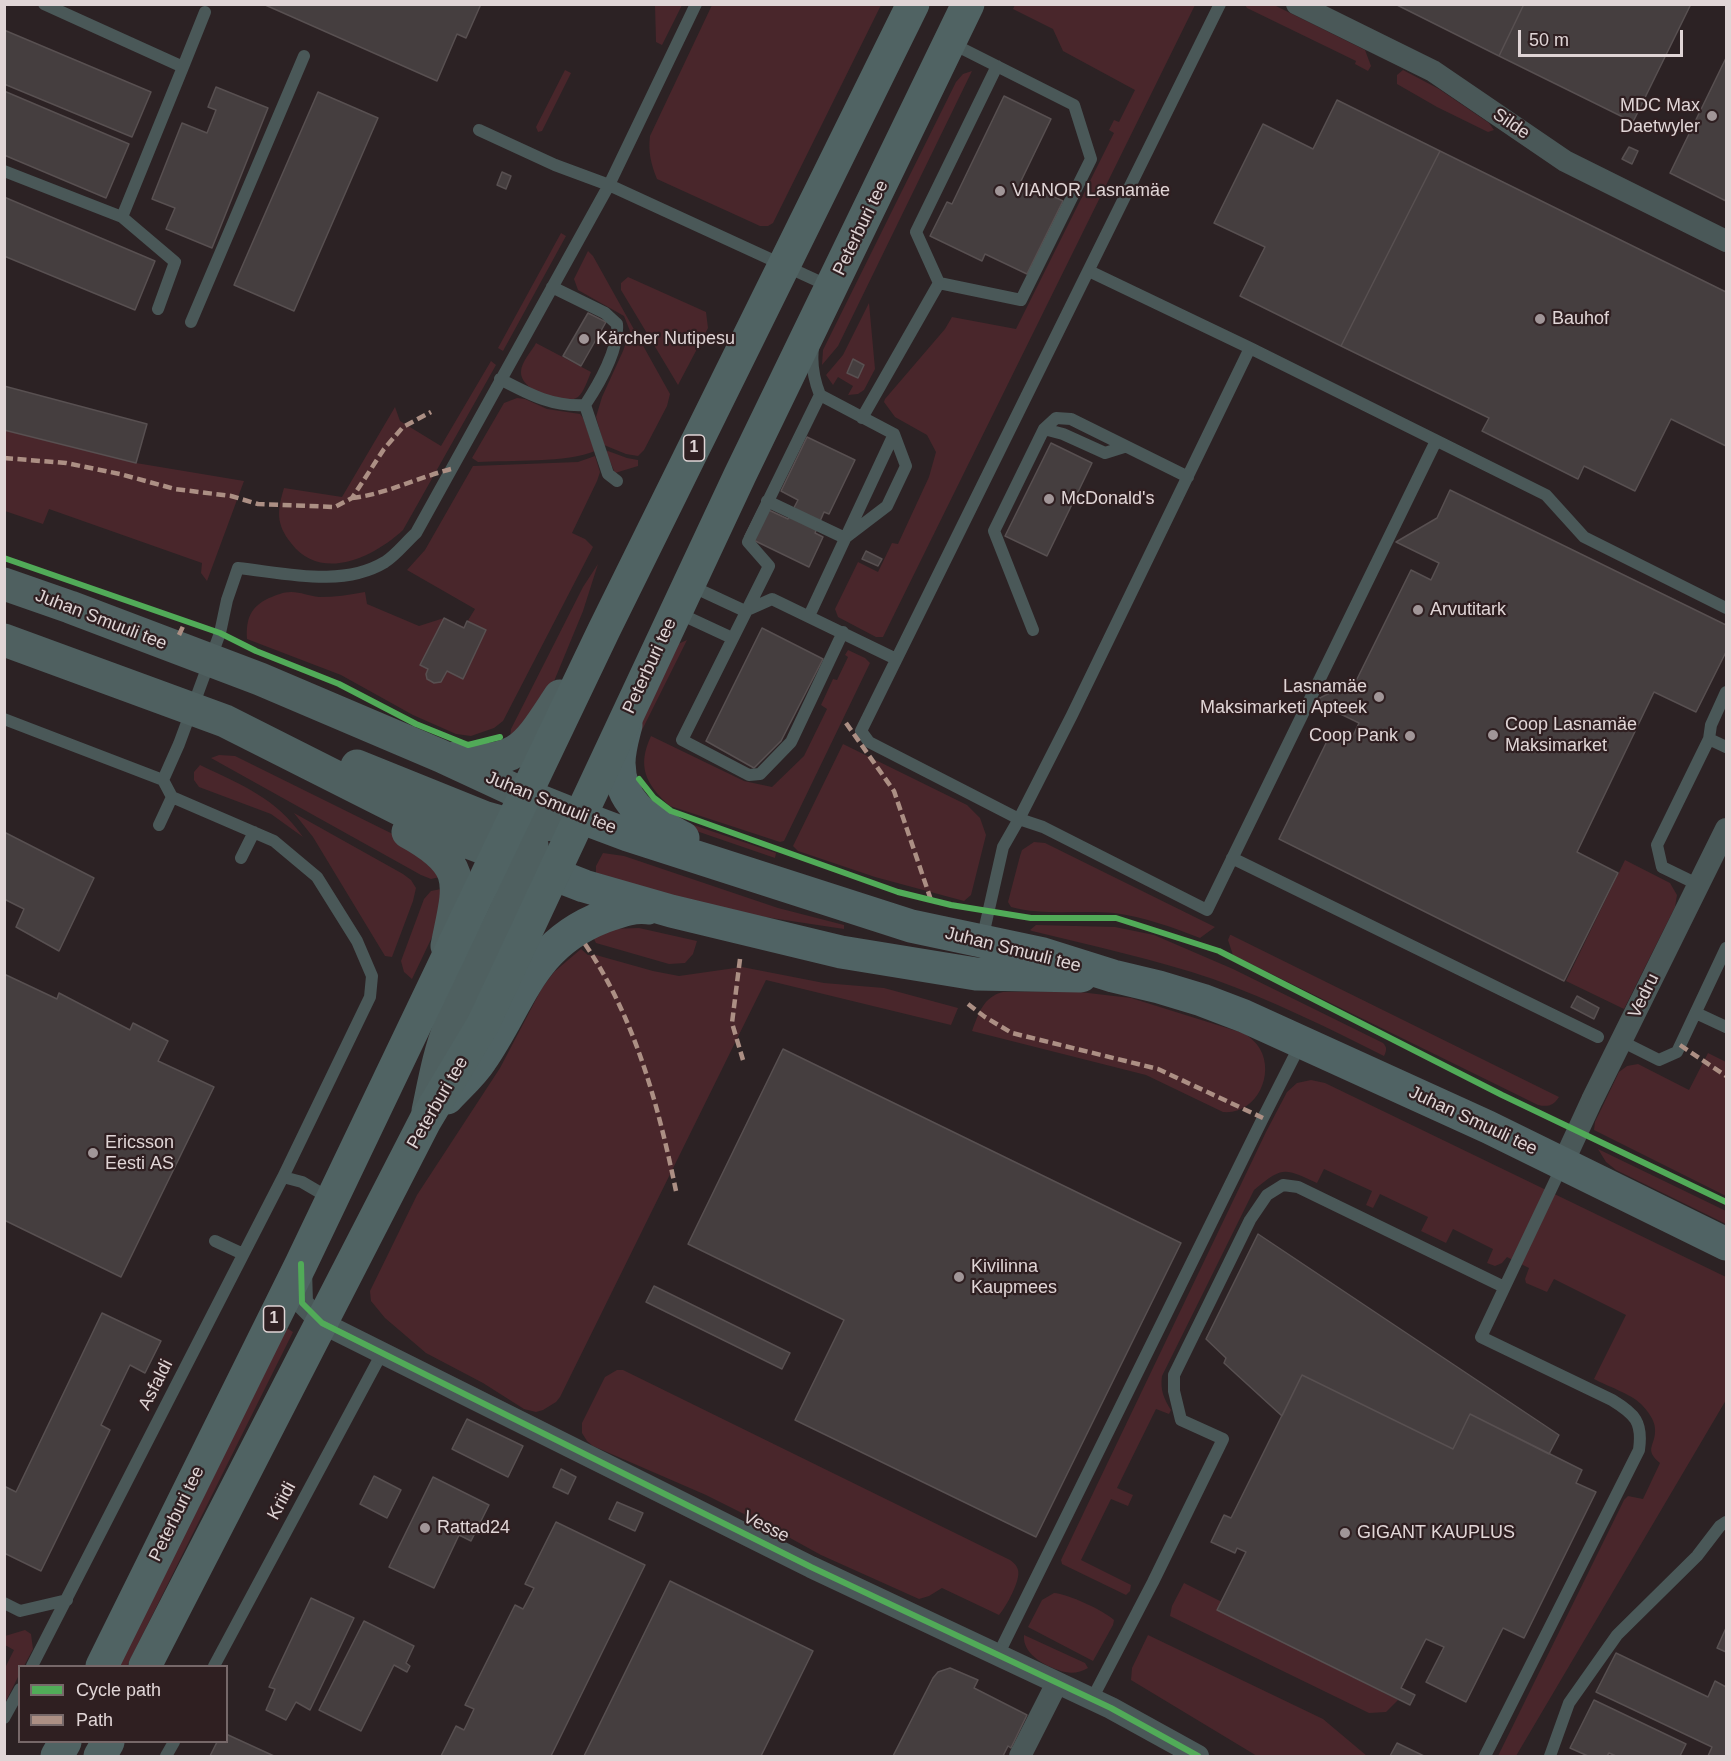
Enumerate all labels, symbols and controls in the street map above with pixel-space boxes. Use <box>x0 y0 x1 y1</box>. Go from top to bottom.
scale bar <box>1521 18 1686 56</box>
text: 50 m <box>1529 30 1569 50</box>
place label: MDC Max Daetwyler <box>1620 95 1700 138</box>
street label: Silde <box>1488 104 1534 144</box>
marker: MDC Max Daetwyler <box>1705 109 1719 123</box>
street label: Peterburi tee <box>829 177 893 279</box>
place label: VIANOR Lasnamäe <box>1012 180 1170 202</box>
marker: VIANOR Lasnamäe <box>993 184 1007 198</box>
place label: Bauhof <box>1552 308 1609 330</box>
marker: Bauhof <box>1533 312 1547 326</box>
place label: Kärcher Nutipesu <box>596 328 735 350</box>
marker: Kärcher Nutipesu <box>577 332 591 346</box>
road number: 1 <box>684 435 704 461</box>
place label: McDonald's <box>1061 488 1154 510</box>
marker: McDonald's <box>1042 492 1056 506</box>
street label: Juhan Smuuli tee <box>32 585 170 655</box>
place label: Arvutitark <box>1430 599 1506 621</box>
marker: Arvutitark <box>1411 603 1425 617</box>
street label: Peterburi tee <box>618 615 682 717</box>
place label: Lasnamäe Maksimarketi Apteek <box>1200 676 1367 718</box>
marker: Lasnamäe Maksimarketi Apteek <box>1372 690 1386 704</box>
place label: Coop Lasnamäe Maksimarket <box>1505 714 1637 756</box>
place label: Coop Pank <box>1309 725 1398 747</box>
marker: Coop Lasnamäe Maksimarket <box>1486 728 1500 742</box>
marker: Coop Pank <box>1403 729 1417 743</box>
street label: Juhan Smuuli tee <box>482 767 620 839</box>
street label: Juhan Smuuli tee <box>943 923 1083 977</box>
street label: Vedru <box>1624 970 1664 1022</box>
street label: Peterburi tee <box>403 1053 473 1153</box>
street label: Juhan Smuuli tee <box>1405 1082 1541 1160</box>
place label: Ericsson Eesti AS <box>105 1132 174 1174</box>
marker: Ericsson Eesti AS <box>86 1146 100 1160</box>
place label: Kivilinna Kaupmees <box>971 1256 1057 1298</box>
marker: Kivilinna Kaupmees <box>952 1270 966 1284</box>
road number: 1 <box>264 1306 284 1332</box>
street label: Asfaldi <box>134 1356 178 1414</box>
street label: Peterburi tee <box>145 1463 209 1565</box>
street label: Kriidi <box>263 1478 301 1524</box>
street label: Vesse <box>739 1507 793 1547</box>
place label: Rattad24 <box>437 1517 510 1539</box>
marker: Rattad24 <box>418 1521 432 1535</box>
place label: GIGANT KAUPLUS <box>1357 1522 1515 1544</box>
marker: GIGANT KAUPLUS <box>1338 1526 1352 1540</box>
legend <box>18 1665 228 1743</box>
text: Cycle path <box>76 1680 161 1700</box>
text: Path <box>76 1710 113 1730</box>

